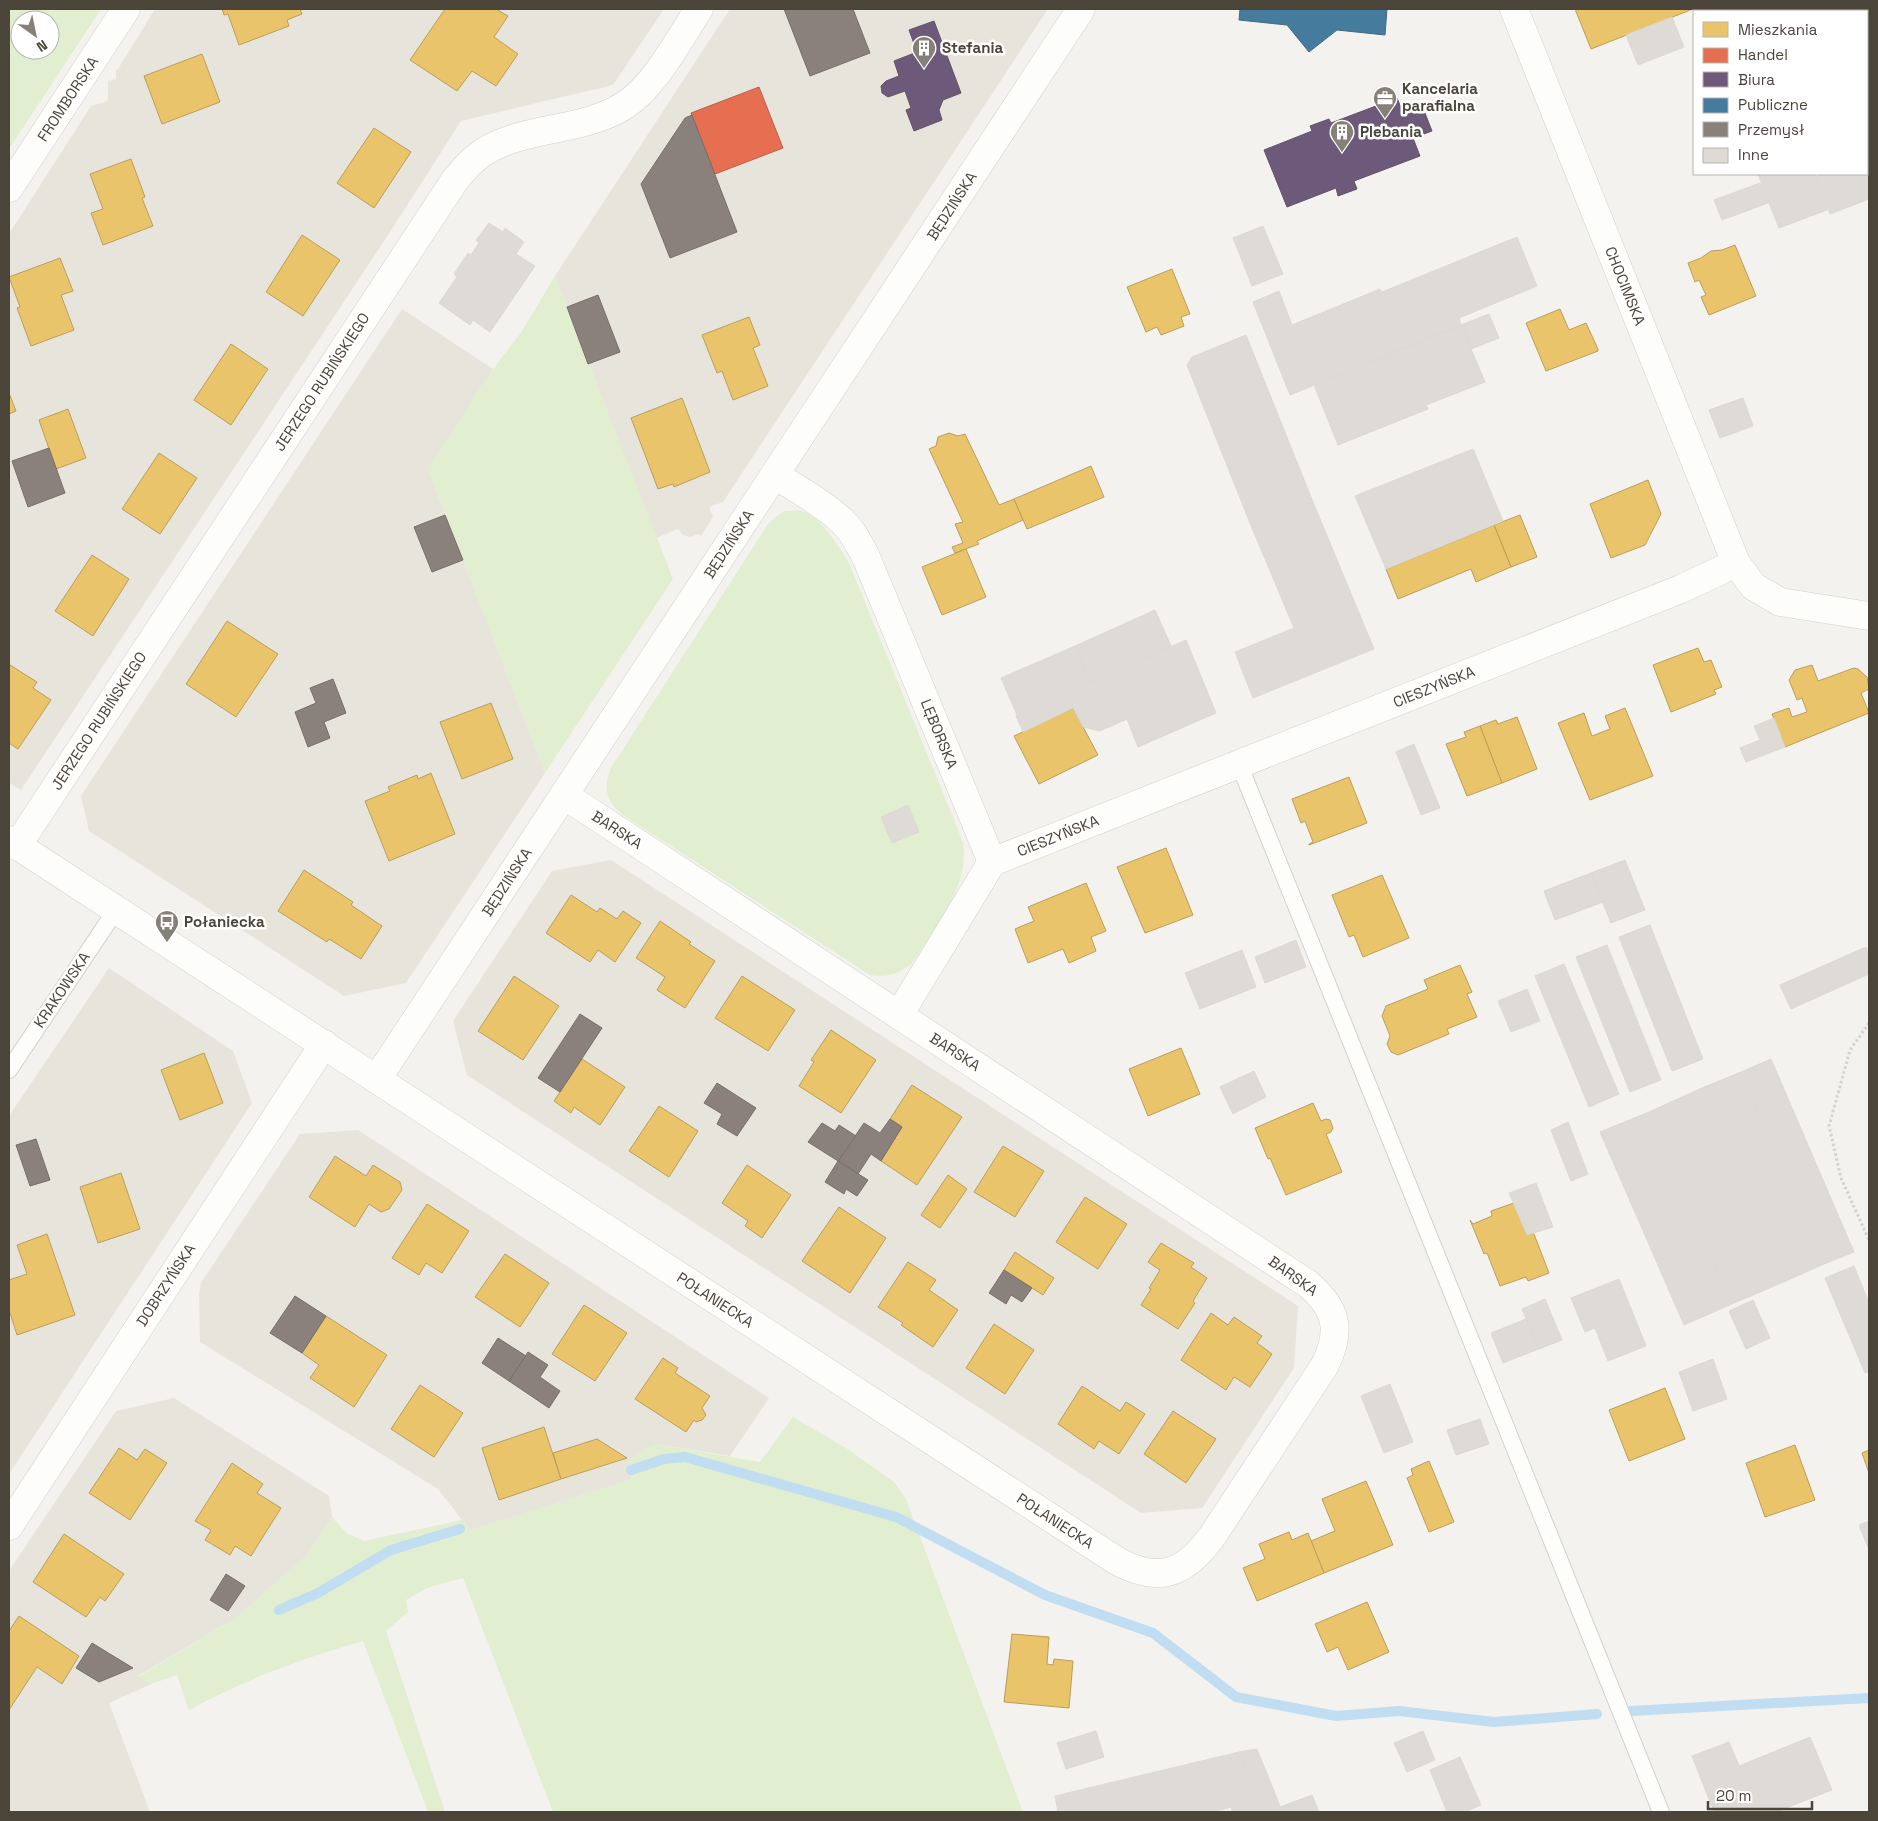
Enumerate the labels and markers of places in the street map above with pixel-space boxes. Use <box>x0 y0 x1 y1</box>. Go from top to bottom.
building icon: Stefania <box>911 35 937 69</box>
place label: Stefania <box>942 38 1003 57</box>
place label: Kancelaria parafialna <box>1402 79 1478 115</box>
office icon: Kancelaria parafialna <box>1372 85 1398 119</box>
building icon: Plebania <box>1329 119 1355 153</box>
place label: Plebania <box>1360 122 1422 141</box>
bus stop icon: Połaniecka <box>154 909 180 943</box>
place label: Połaniecka <box>184 912 265 931</box>

